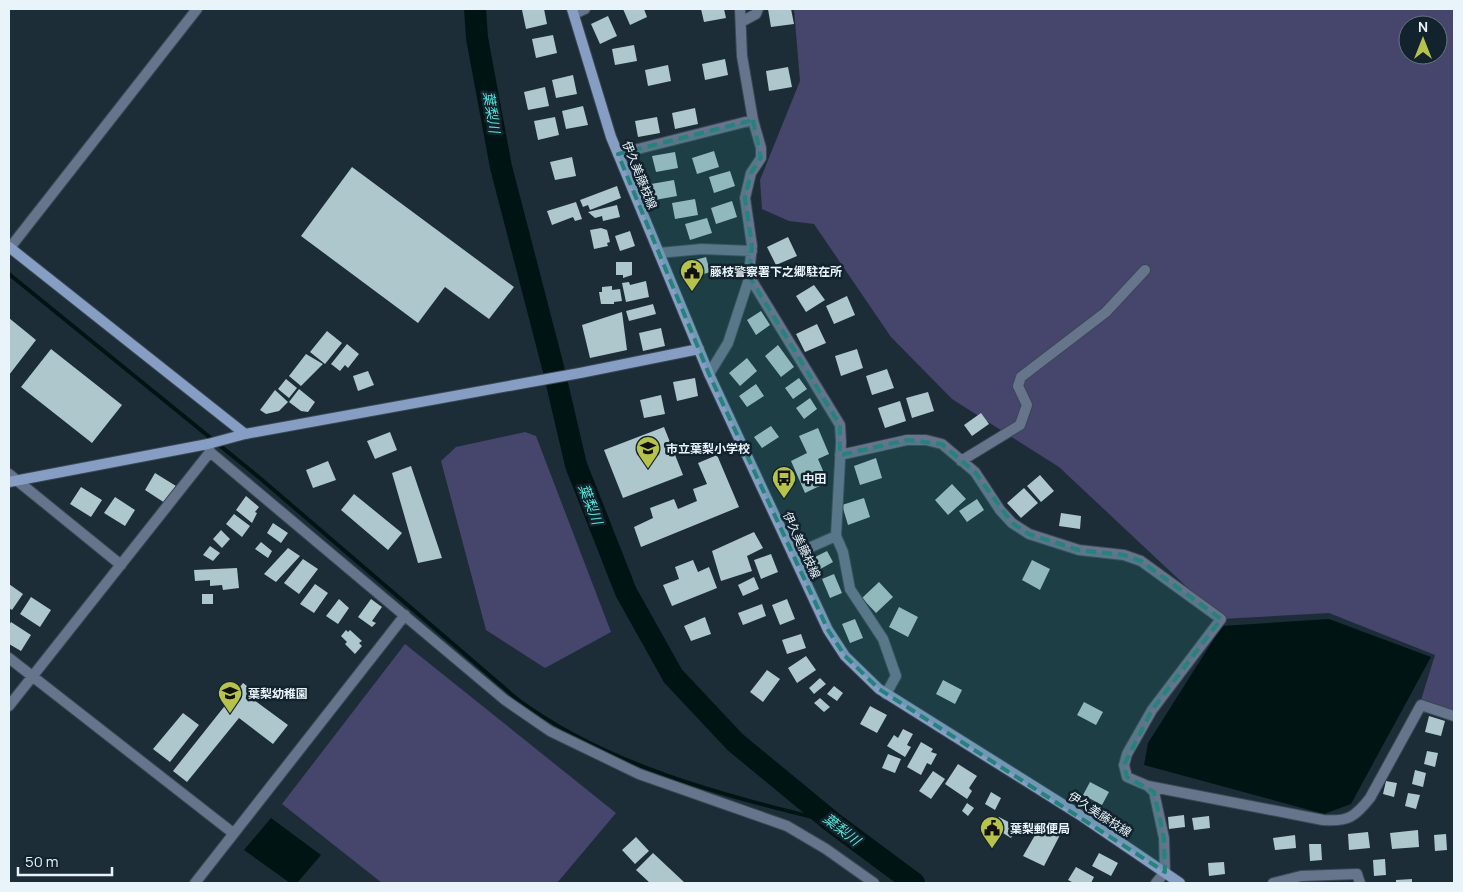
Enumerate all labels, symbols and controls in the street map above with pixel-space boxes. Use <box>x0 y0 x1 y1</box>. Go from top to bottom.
north arrow <box>1398 15 1448 65</box>
text: N <box>1418 17 1428 36</box>
water label: 葉梨川 <box>479 90 505 136</box>
street label: 伊久美藤枝線 <box>619 138 661 212</box>
public building icon: 藤枝警察署下之郷駐在所 <box>679 258 705 292</box>
place label: 藤枝警察署下之郷駐在所 <box>710 263 842 280</box>
school or university icon: 市立葉梨小学校 <box>635 435 661 469</box>
place label: 市立葉梨小学校 <box>666 440 750 457</box>
bus stop icon: 中田 <box>771 465 797 499</box>
place label: 中田 <box>802 470 826 487</box>
water label: 葉梨川 <box>575 481 608 529</box>
street label: 伊久美藤枝線 <box>779 509 825 581</box>
school or university icon: 葉梨幼稚園 <box>217 680 243 714</box>
place label: 葉梨幼稚園 <box>248 685 308 702</box>
street label: 伊久美藤枝線 <box>1065 787 1135 841</box>
water label: 葉梨川 <box>820 809 866 851</box>
public building icon: 葉梨郵便局 <box>979 815 1005 849</box>
place label: 葉梨郵便局 <box>1010 820 1070 837</box>
scale bar <box>18 844 111 876</box>
text: 50 m <box>25 851 59 872</box>

